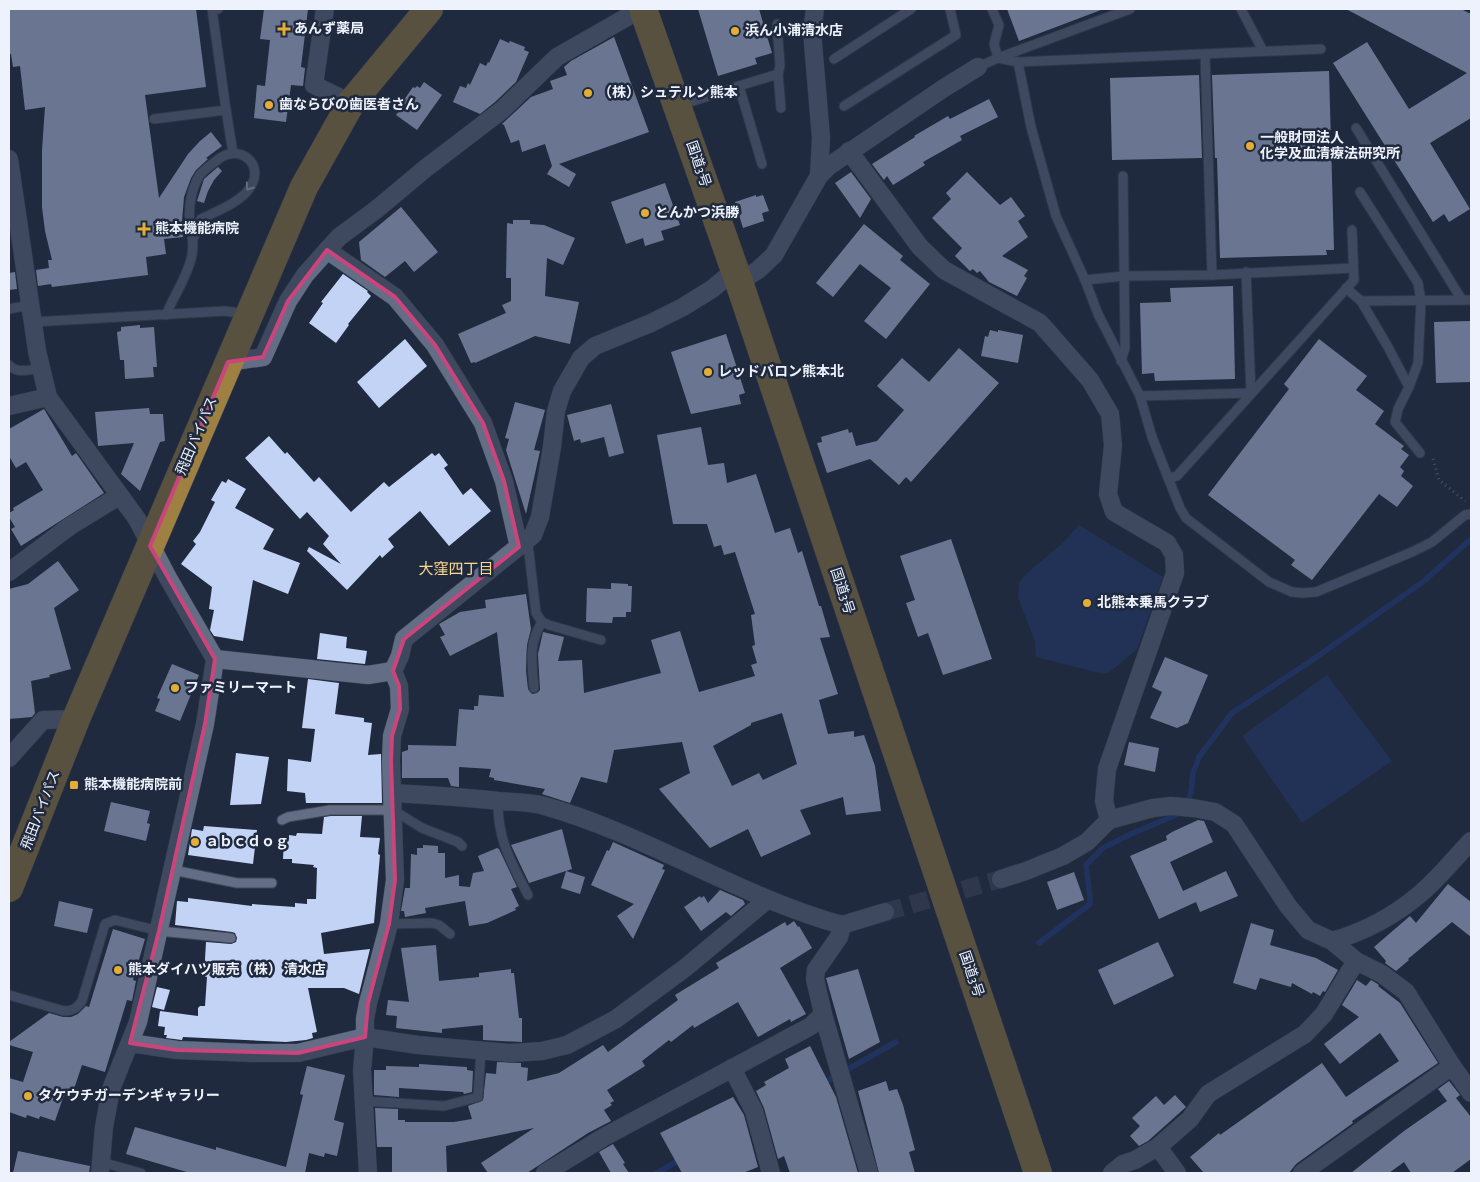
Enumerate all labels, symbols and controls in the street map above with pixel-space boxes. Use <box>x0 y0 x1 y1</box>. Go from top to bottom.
place label: あんず薬局 <box>294 21 364 36</box>
place label: 浜ん小浦清水店 <box>745 22 843 38</box>
marker: あんず薬局 <box>278 23 290 35</box>
marker: 浜ん小浦清水店 <box>729 25 741 37</box>
place label: （株）シュテルン熊本 <box>598 84 738 100</box>
marker: （株）シュテルン熊本 <box>582 87 594 99</box>
place label: 歯ならびの歯医者さん <box>279 97 419 112</box>
marker: 歯ならびの歯医者さん <box>263 99 275 111</box>
place label: 一般財団法人 化学及血清療法研究所 <box>1260 130 1400 161</box>
street label: 国道3号 <box>684 139 713 189</box>
marker: 一般財団法人 化学及血清療法研究所 <box>1244 140 1256 152</box>
one-way arrow <box>246 182 256 191</box>
place label: とんかつ浜勝 <box>655 204 740 220</box>
marker: とんかつ浜勝 <box>639 207 651 219</box>
place label: 熊本機能病院 <box>155 220 239 236</box>
marker: 熊本機能病院 <box>137 222 151 236</box>
place label: レッドバロン熊本北 <box>718 363 844 379</box>
marker: レッドバロン熊本北 <box>702 366 714 378</box>
street label: 飛田バイパス <box>173 394 220 477</box>
district label: 大窪四丁目 <box>418 561 494 577</box>
street label: 国道3号 <box>828 566 857 616</box>
place label: 北熊本乗馬クラブ <box>1097 594 1209 610</box>
marker: 北熊本乗馬クラブ <box>1081 597 1093 609</box>
place label: ファミリーマート <box>185 681 297 695</box>
marker: ファミリーマート <box>169 682 181 694</box>
street label: 飛田バイパス <box>19 768 63 852</box>
place label: 熊本機能病院前 <box>84 776 182 792</box>
marker: 熊本機能病院前 <box>68 779 80 791</box>
place label: ａｂｃｄｏｇ <box>205 835 289 850</box>
marker: ａｂｃｄｏｇ <box>189 836 201 848</box>
street label: 国道3号 <box>957 949 986 999</box>
place label: 熊本ダイハツ販売（株） 清水店 <box>128 961 326 977</box>
marker: 熊本ダイハツ販売（株） 清水店 <box>112 964 124 976</box>
place label: タケウチガーデンギャラリー <box>38 1087 220 1103</box>
marker: タケウチガーデンギャラリー <box>22 1090 34 1102</box>

